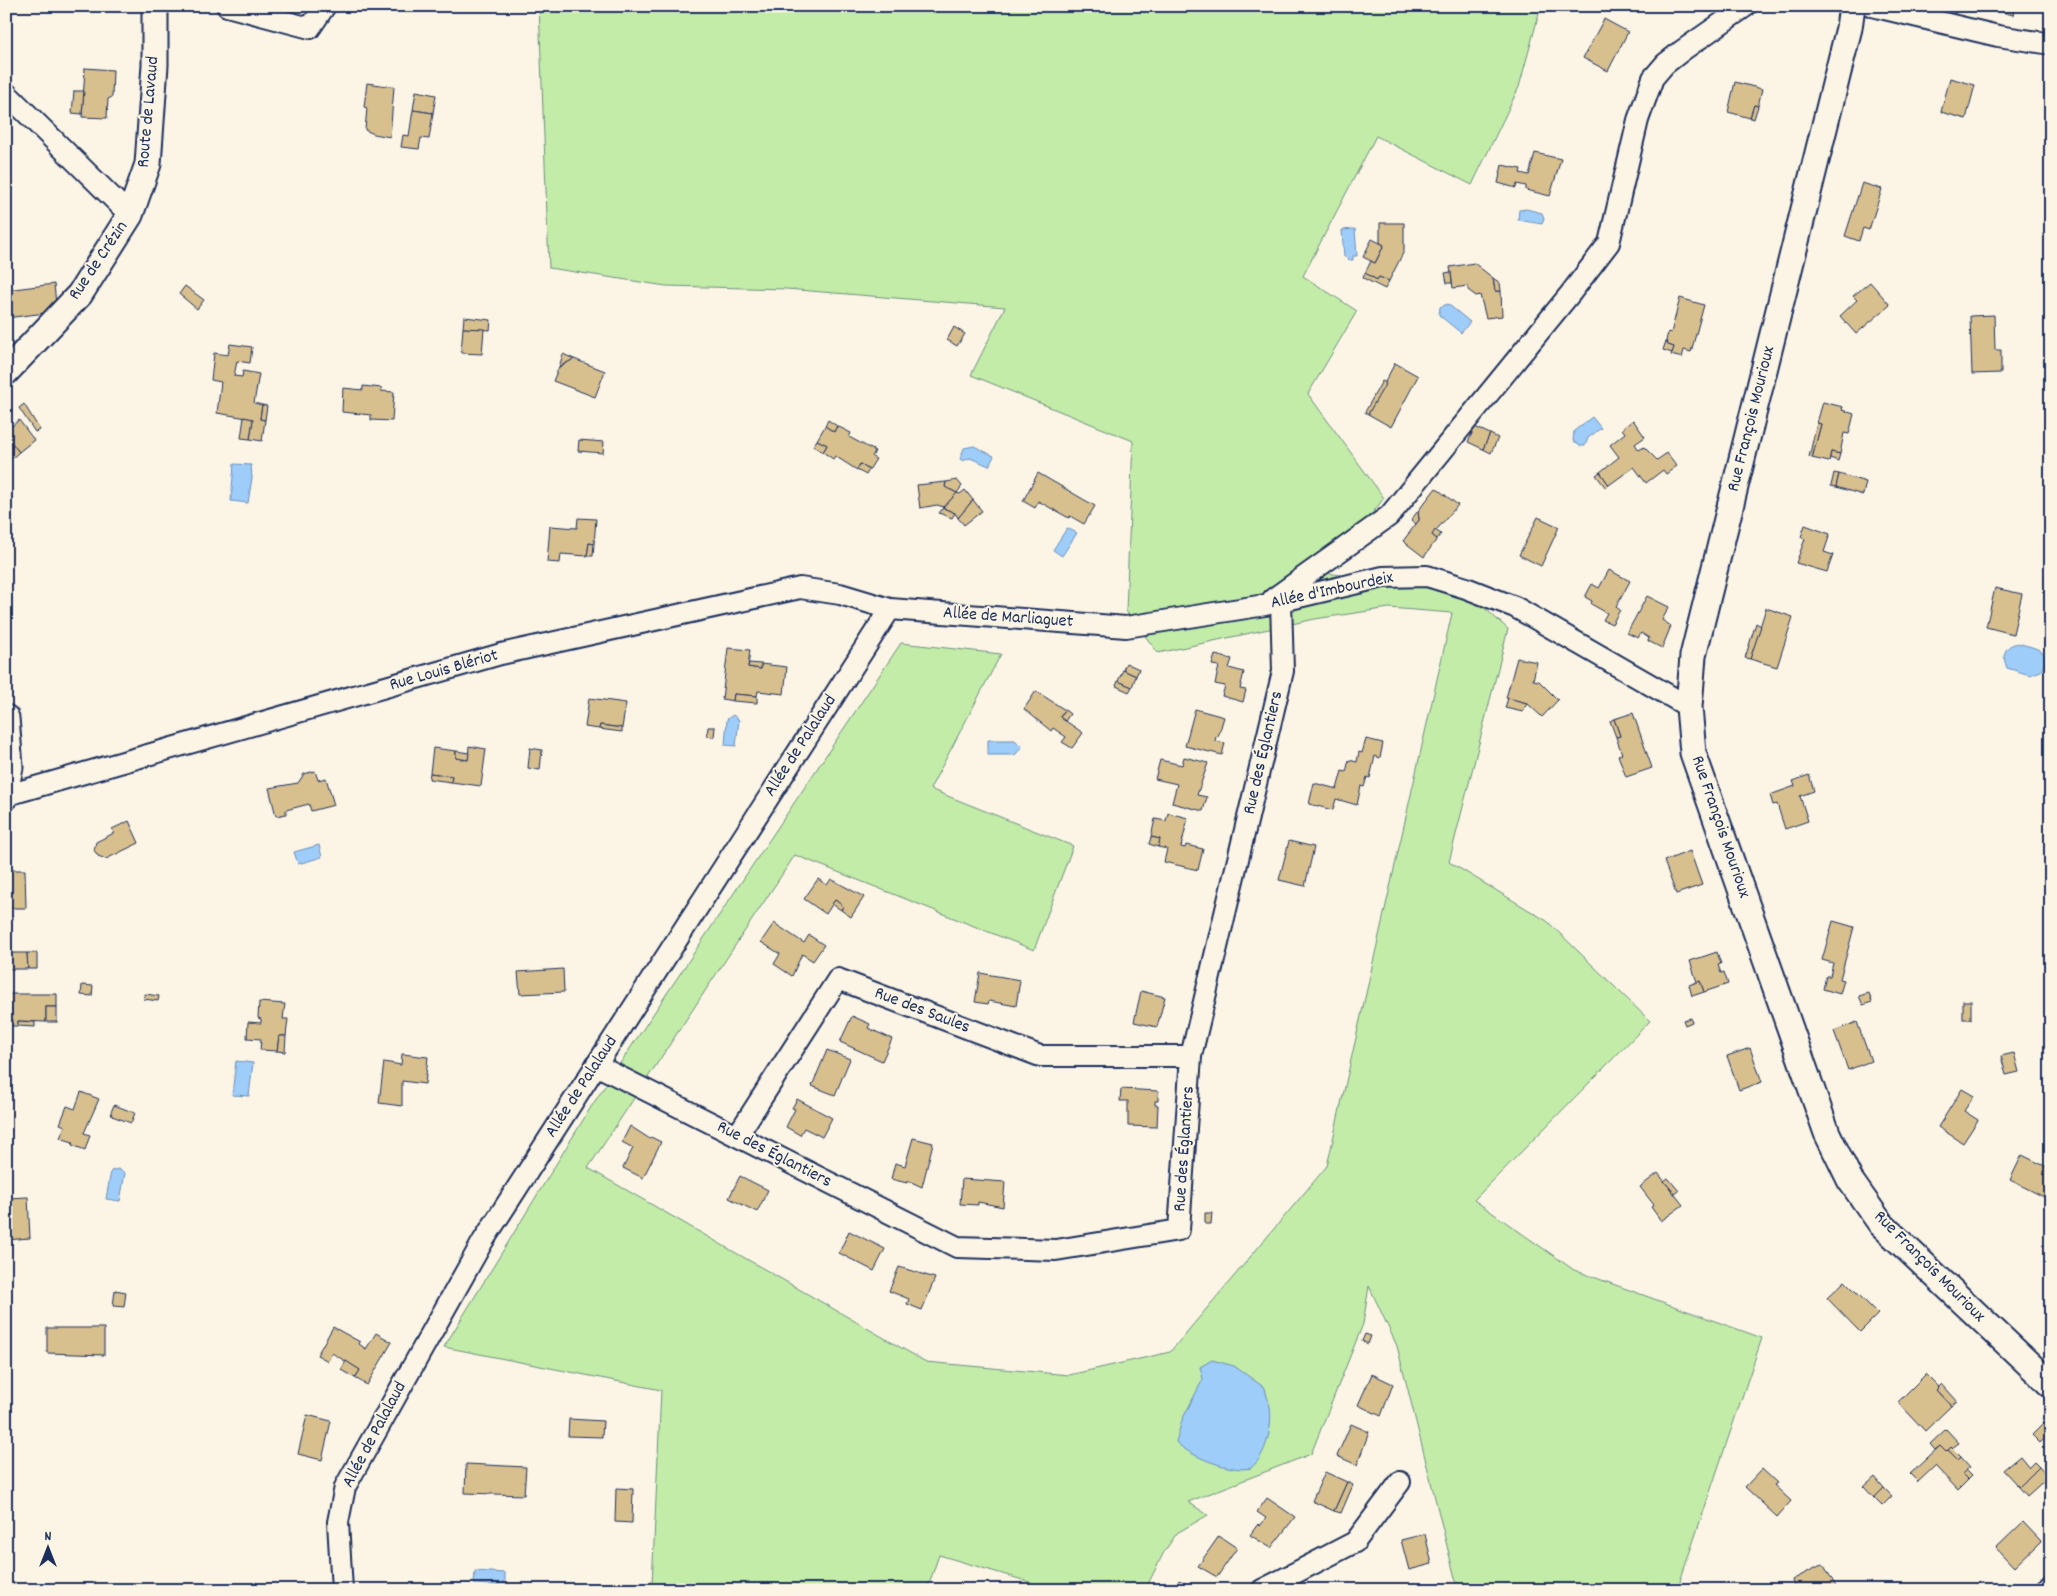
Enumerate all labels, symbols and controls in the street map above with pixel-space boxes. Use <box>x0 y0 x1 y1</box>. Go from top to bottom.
street label: Route de Lavaud <box>132 55 166 169</box>
street label: Rue de Crézin <box>63 216 135 306</box>
street label: Rue François Mourioux <box>1722 343 1782 494</box>
street label: Allée d'Imbourdeix <box>1268 566 1396 616</box>
street label: Allée de Marliaguet <box>942 601 1074 635</box>
street label: Rue Louis Blériot <box>387 643 502 698</box>
street label: Rue des Églantiers <box>1238 689 1290 817</box>
street label: Allée de Palalaud <box>759 690 843 802</box>
street label: Rue François Mourioux <box>1684 752 1756 902</box>
street label: Rue des Saules <box>871 981 973 1041</box>
street label: Allée de Palalaud <box>540 1031 624 1143</box>
street label: Rue des Églantiers <box>1168 1085 1202 1213</box>
street label: Rue des Églantiers <box>712 1115 836 1195</box>
street label: Rue François Mourioux <box>1867 1205 1991 1329</box>
street label: Allée de Palalaud <box>337 1377 413 1493</box>
north arrow <box>22 1524 72 1574</box>
text: N <box>45 1527 52 1547</box>

